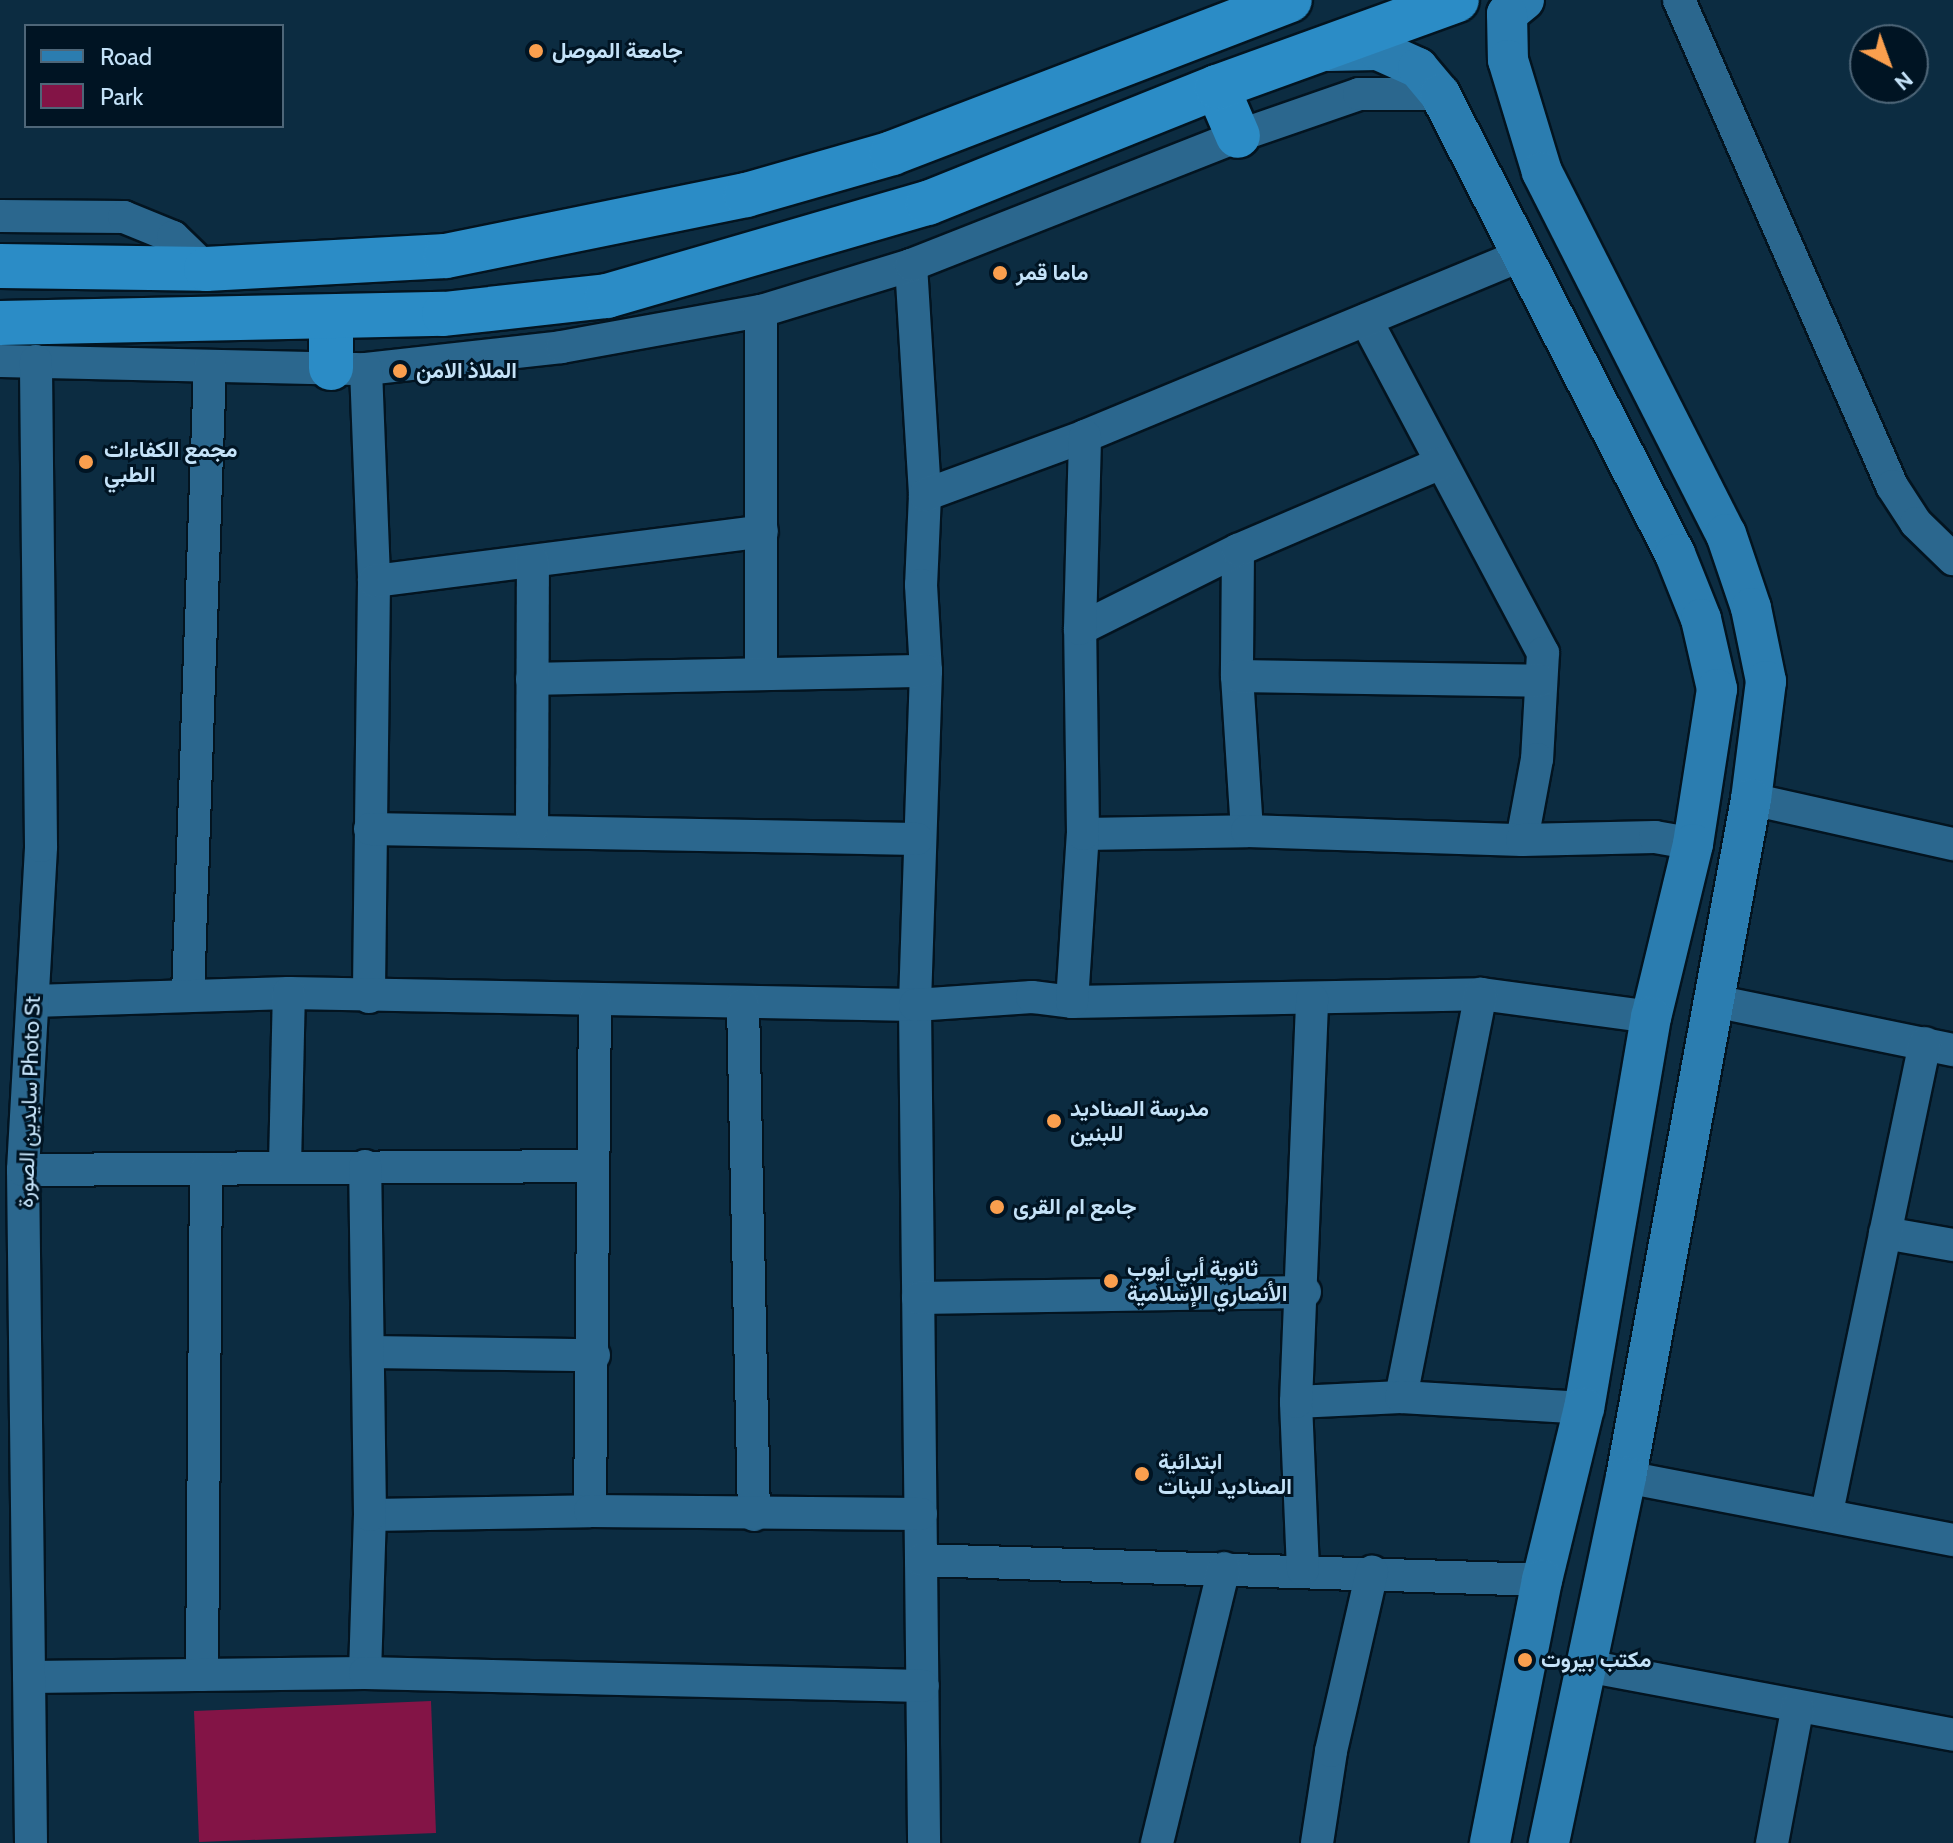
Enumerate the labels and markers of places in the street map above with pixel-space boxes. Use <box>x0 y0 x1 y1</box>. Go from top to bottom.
place label: جامعة الموصل <box>552 38 683 64</box>
marker: جامعة الموصل <box>527 42 545 60</box>
place label: ماما قمر <box>1016 260 1089 286</box>
marker: ماما قمر <box>991 264 1009 282</box>
place label: الملاذ الامن <box>416 358 517 384</box>
marker: الملاذ الامن <box>391 362 409 380</box>
place label: مجمع الكفاءات الطبي <box>104 436 237 488</box>
marker: مجمع الكفاءات الطبي <box>75 451 97 473</box>
place label: مدرسة الصناديد للبنين <box>1070 1095 1209 1146</box>
marker: مدرسة الصناديد للبنين <box>1045 1112 1063 1130</box>
place label: جامع ام القرى <box>1013 1194 1136 1220</box>
marker: جامع ام القرى <box>988 1198 1006 1216</box>
place label: ثانوية أبي أيوب الأنصاري الإسلامية <box>1127 1255 1287 1306</box>
marker: ثانوية أبي أيوب الأنصاري الإسلامية <box>1102 1272 1120 1290</box>
place label: ابتدائية الصناديد للبنات <box>1158 1448 1292 1500</box>
marker: ابتدائية الصناديد للبنات <box>1133 1465 1151 1483</box>
place label: مكتب بيروت <box>1541 1647 1651 1673</box>
marker: مكتب بيروت <box>1516 1651 1534 1669</box>

